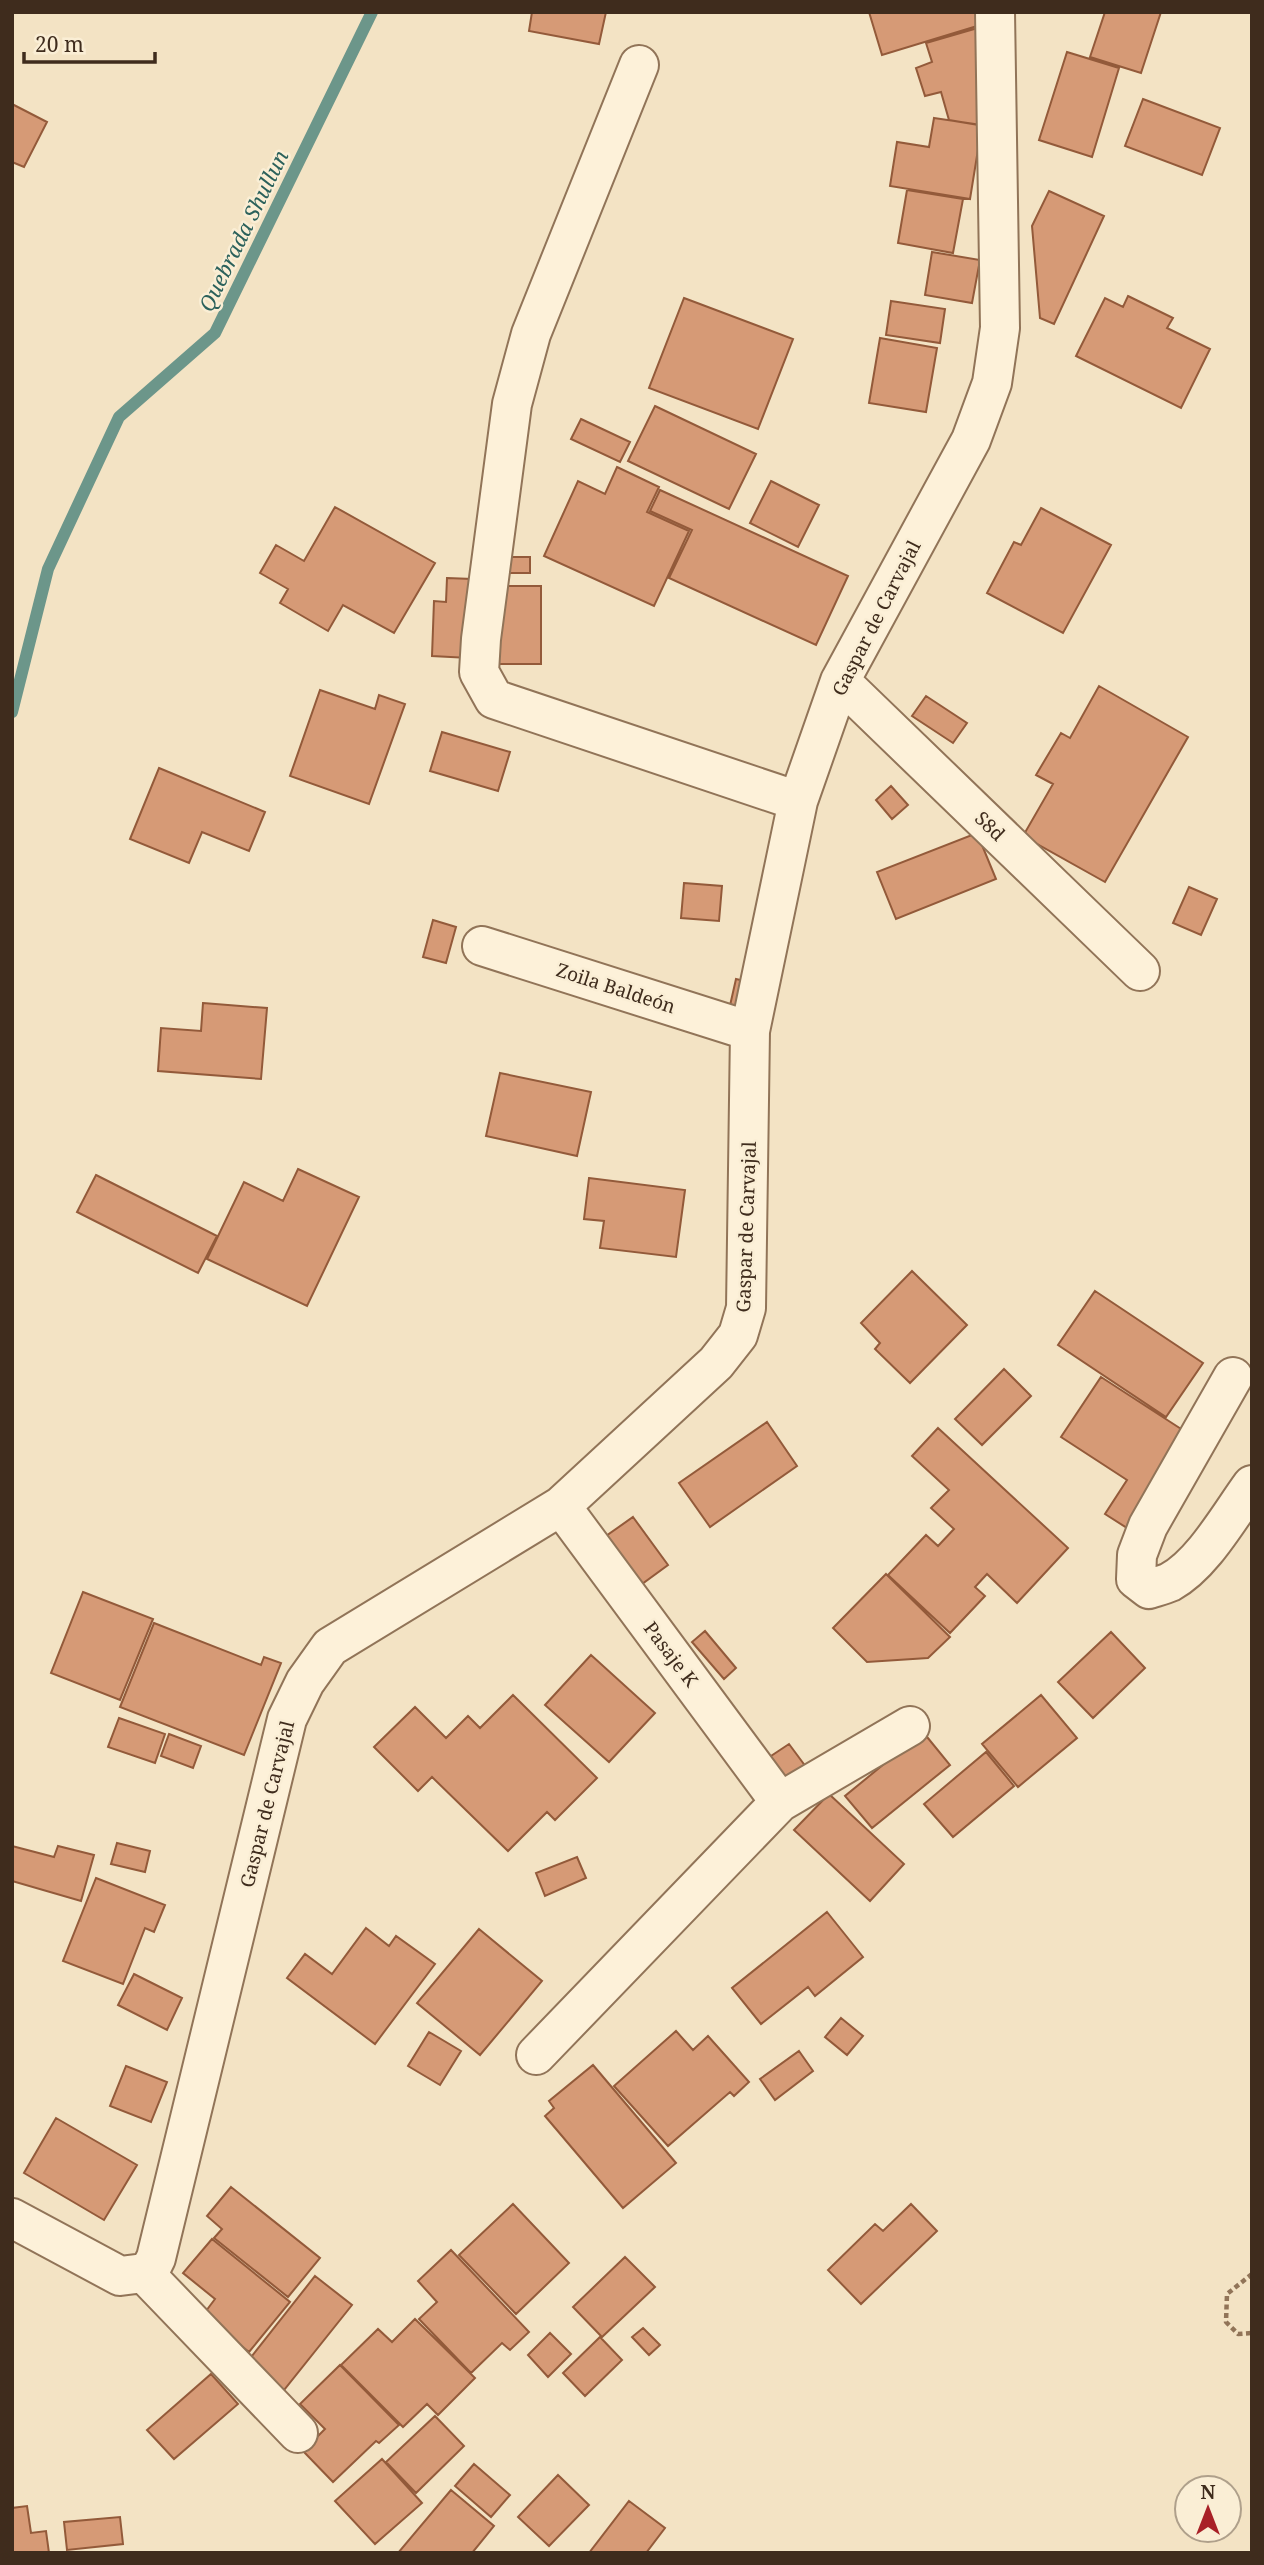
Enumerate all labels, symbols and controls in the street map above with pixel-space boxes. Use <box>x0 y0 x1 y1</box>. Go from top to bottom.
scale bar <box>24 21 156 65</box>
text: 20 m <box>35 30 84 58</box>
water label: Quebrada Shullun <box>192 145 294 316</box>
street label: Gaspar de Carvajal <box>826 536 926 700</box>
street label: S8d <box>969 805 1011 847</box>
street label: Zoila Baldeón <box>553 956 679 1020</box>
street label: Gaspar de Carvajal <box>730 1141 762 1313</box>
street label: Pasaje K <box>638 1616 705 1693</box>
street label: Gaspar de Carvajal <box>234 1718 300 1890</box>
north arrow <box>1173 2474 1243 2544</box>
text: N <box>1201 2479 1216 2505</box>

